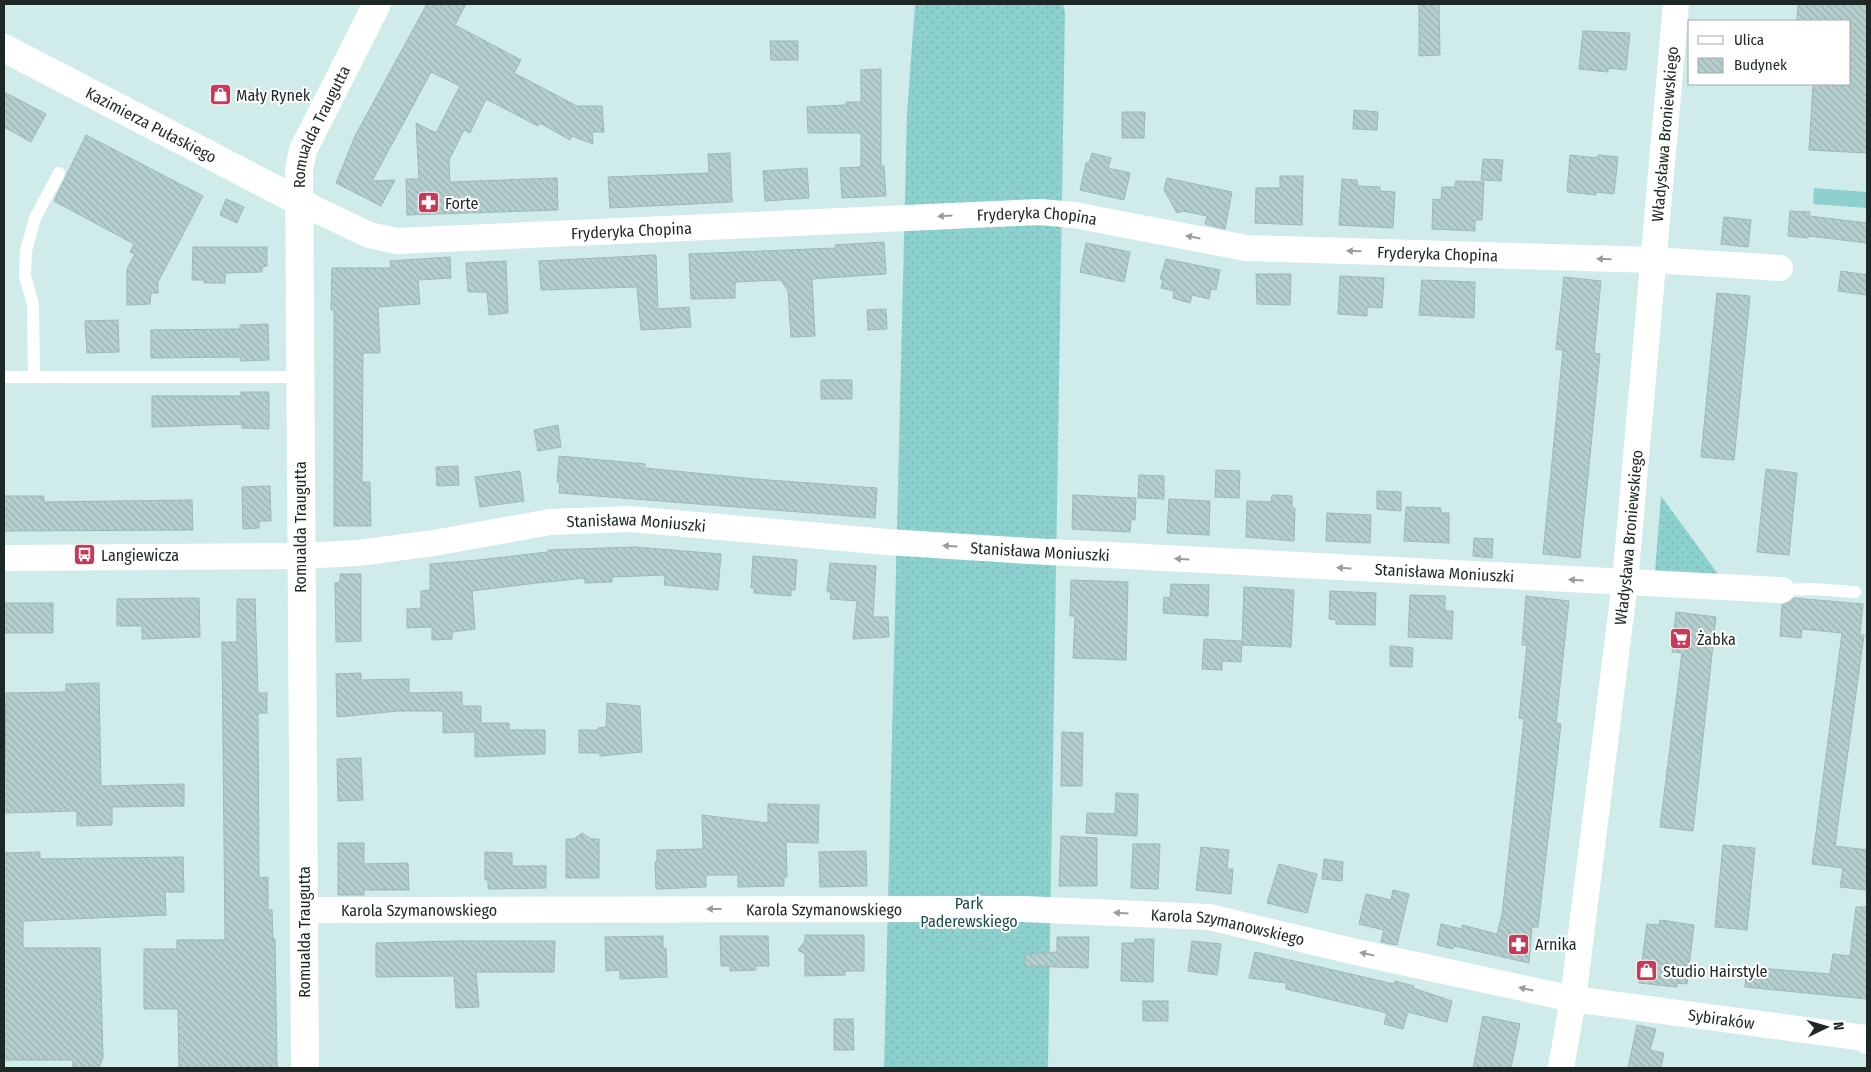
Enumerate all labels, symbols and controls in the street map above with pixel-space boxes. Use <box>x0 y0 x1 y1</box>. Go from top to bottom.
legend <box>1688 20 1851 85</box>
text: Ulica <box>1734 31 1764 49</box>
street label: Władysława Broniewskiego <box>1647 46 1682 222</box>
text: Budynek <box>1734 56 1787 74</box>
street label: Romualda Traugutta <box>289 62 354 188</box>
street label: Kazimierza Pułaskiego <box>83 83 220 166</box>
shop icon: Mały Rynek <box>208 83 232 107</box>
place label: Mały Rynek <box>236 86 311 105</box>
pharmacy icon: Forte <box>417 191 441 215</box>
place label: Forte <box>445 194 478 213</box>
street label: Fryderyka Chopina <box>976 203 1099 229</box>
one-way arrow <box>937 213 953 221</box>
street label: Fryderyka Chopina <box>571 218 692 243</box>
one-way arrow <box>1184 233 1200 241</box>
street label: Fryderyka Chopina <box>1377 242 1498 265</box>
one-way arrow <box>1346 247 1362 255</box>
one-way arrow <box>1596 254 1612 262</box>
street label: Władysława Broniewskiego <box>1610 449 1646 626</box>
street label: Romualda Traugutta <box>291 461 310 593</box>
street label: Stanisława Moniuszki <box>566 509 707 535</box>
street label: Stanisława Moniuszki <box>970 538 1110 565</box>
one-way arrow <box>941 542 957 550</box>
bus stop icon: Langiewicza <box>73 543 97 567</box>
place label: Langiewicza <box>101 546 179 565</box>
one-way arrow <box>1173 555 1189 563</box>
street label: Stanisława Moniuszki <box>1374 559 1515 586</box>
one-way arrow <box>1336 563 1352 571</box>
one-way arrow <box>1568 575 1584 583</box>
supermarket icon: Żabka <box>1669 627 1693 651</box>
place label: Żabka <box>1697 630 1736 649</box>
street label: Romualda Traugutta <box>295 866 314 998</box>
park label: Park Paderewskiego <box>920 894 1018 931</box>
street label: Karola Szymanowskiego <box>341 900 497 919</box>
street label: Karola Szymanowskiego <box>746 900 902 919</box>
one-way arrow <box>706 905 722 913</box>
street label: Karola Szymanowskiego <box>1150 905 1306 949</box>
one-way arrow <box>1113 909 1129 917</box>
pharmacy icon: Arnika <box>1507 932 1531 956</box>
place label: Arnika <box>1535 935 1577 954</box>
one-way arrow <box>1358 950 1374 958</box>
shop icon: Studio Hairstyle <box>1635 959 1659 983</box>
place label: Studio Hairstyle <box>1663 962 1768 981</box>
one-way arrow <box>1517 984 1533 992</box>
north arrow <box>1801 1002 1851 1052</box>
street label: Sybiraków <box>1687 1005 1756 1033</box>
text: N <box>1830 1021 1847 1031</box>

